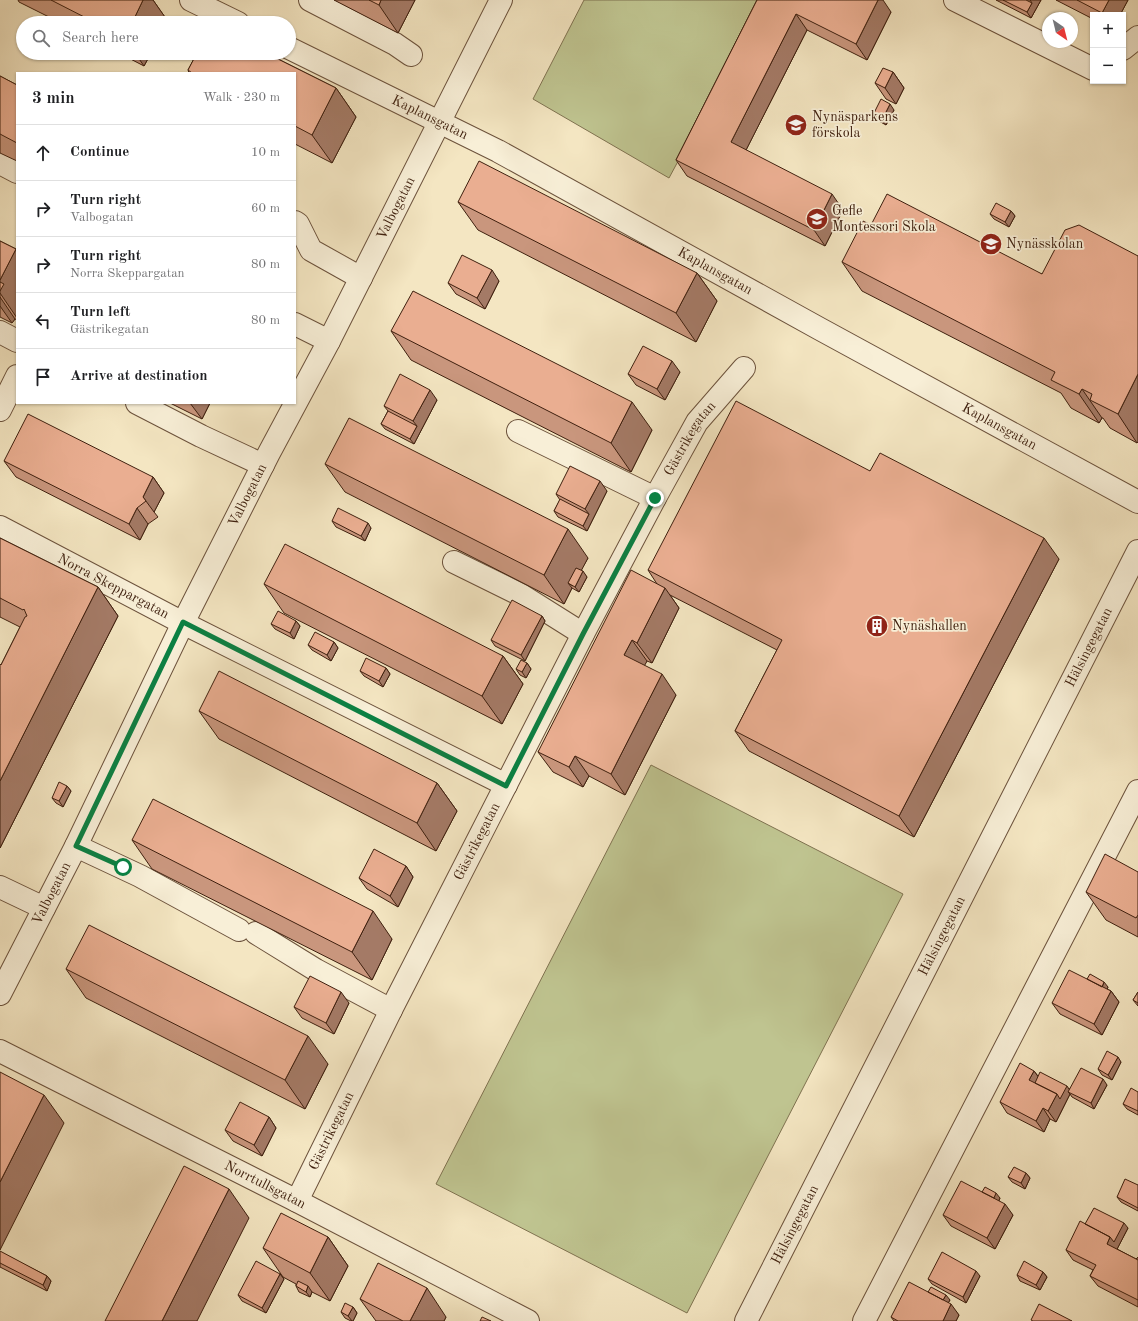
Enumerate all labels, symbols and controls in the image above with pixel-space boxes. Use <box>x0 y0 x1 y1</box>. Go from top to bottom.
north arrow <box>1042 12 1078 48</box>
map controls <box>1090 12 1126 84</box>
button: + <box>1090 12 1126 48</box>
search box <box>16 16 296 60</box>
icon: search <box>30 27 52 49</box>
text: Search here <box>62 31 139 46</box>
button: − <box>1090 48 1126 84</box>
text: 3 min <box>32 90 75 107</box>
text: Walk · 230 m <box>203 91 280 104</box>
street label: Kaplansgatan <box>390 93 471 142</box>
place label: Nynäsparkens förskola <box>812 110 898 140</box>
school or university icon: Nynäsparkens förskola <box>783 112 809 138</box>
icon: ahead <box>32 142 54 164</box>
text: Continue <box>70 145 129 160</box>
text: 10 m <box>251 146 280 159</box>
street label: Valbogatan <box>374 174 418 242</box>
text: Turn right <box>70 193 141 208</box>
icon: right <box>32 198 54 220</box>
text: 60 m <box>251 202 280 215</box>
place label: Gefle Montessori Skola <box>832 204 936 234</box>
school or university icon: Gefle Montessori Skola <box>804 206 830 232</box>
text: Valbogatan <box>70 211 133 224</box>
school or university icon: Nynässkolan <box>978 231 1004 257</box>
place label: Nynässkolan <box>1006 237 1084 251</box>
street label: Kaplansgatan <box>675 245 755 297</box>
text: Turn right <box>70 249 141 264</box>
icon: right <box>32 254 54 276</box>
text: 80 m <box>251 258 280 271</box>
text: Norra Skeppargatan <box>70 267 185 280</box>
text: Turn left <box>70 305 130 320</box>
icon: left <box>32 310 54 332</box>
text: 80 m <box>251 314 280 327</box>
text: Gästrikegatan <box>70 323 149 336</box>
icon: arrive <box>32 366 54 388</box>
text: Arrive at destination <box>70 369 208 384</box>
street label: Gästrikegatan <box>662 398 719 478</box>
street label: Kaplansgatan <box>959 401 1039 453</box>
street label: Valbogatan <box>226 461 270 529</box>
route end <box>646 489 664 507</box>
street label: Norra Skeppargatan <box>55 552 172 622</box>
street label: Hälsingegatan <box>1063 605 1115 689</box>
building icon: Nynäshallen <box>864 613 890 639</box>
place label: Nynäshallen <box>892 619 967 633</box>
street label: Gästrikegatan <box>451 800 503 883</box>
route start <box>114 858 132 876</box>
street label: Valbogatan <box>30 859 74 927</box>
street label: Hälsingegatan <box>916 894 968 978</box>
street label: Gästrikegatan <box>306 1089 357 1172</box>
street label: Norrtullsgatan <box>222 1159 308 1211</box>
street label: Hälsingegatan <box>769 1182 821 1267</box>

